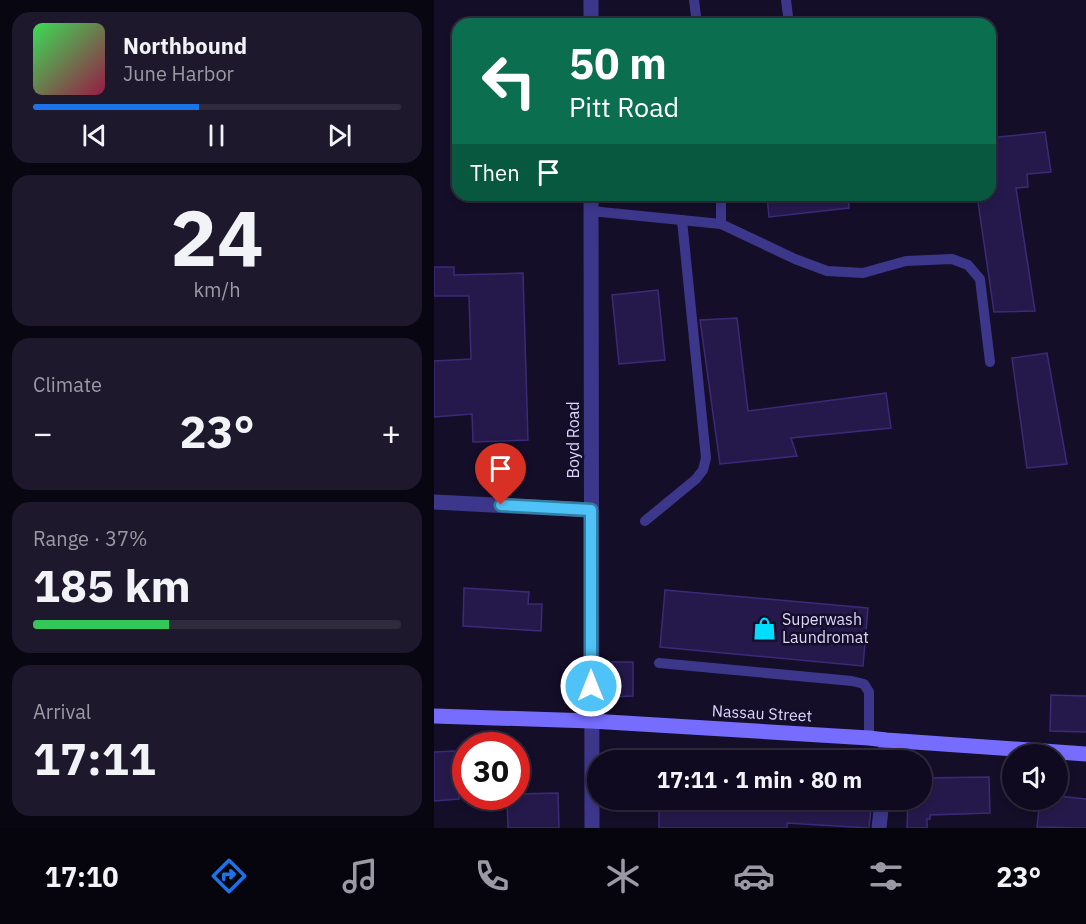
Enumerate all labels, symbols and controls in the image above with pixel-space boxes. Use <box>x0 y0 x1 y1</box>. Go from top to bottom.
text: Northbound <box>123 31 247 60</box>
text: 50 m <box>569 36 667 91</box>
icon: left <box>470 42 548 120</box>
text: June Harbor <box>123 60 234 87</box>
text: Pitt Road <box>569 89 679 124</box>
icon: previous <box>78 119 111 152</box>
icon: pause <box>200 119 233 152</box>
icon: next <box>323 119 356 152</box>
icon: arrive <box>532 156 565 189</box>
text: Then <box>470 158 520 187</box>
text: 24 <box>170 186 264 287</box>
text: km/h <box>193 276 241 303</box>
text: Climate <box>33 371 102 398</box>
street label: Boyd Road <box>563 401 583 479</box>
text: 23° <box>179 402 255 460</box>
text: − <box>33 411 53 454</box>
text: + <box>381 411 401 454</box>
pin <box>475 443 526 505</box>
icon: arrive <box>484 452 517 485</box>
text: Range · 37% <box>33 525 148 552</box>
text: 185 km <box>33 556 191 614</box>
place label: Superwash Laundromat <box>782 609 869 647</box>
shop icon: Superwash Laundromat <box>751 615 777 641</box>
position arrow <box>559 654 623 718</box>
text: Arrival <box>33 698 91 725</box>
street label: Nassau Street <box>711 700 813 726</box>
text: 17:11 <box>33 729 156 787</box>
speed limit sign: 30 <box>452 732 530 810</box>
map controls <box>1002 744 1068 810</box>
button: sound <box>1002 744 1068 810</box>
text: 17:11 · 1 min · 80 m <box>657 765 862 794</box>
icon: directions <box>208 855 250 897</box>
icon: music <box>339 855 381 897</box>
icon: phone <box>471 855 513 897</box>
icon: climate <box>602 855 644 897</box>
icon: car <box>733 855 775 897</box>
icon: filters <box>865 855 907 897</box>
text: 17:10 <box>45 859 118 894</box>
text: 23° <box>996 859 1041 894</box>

